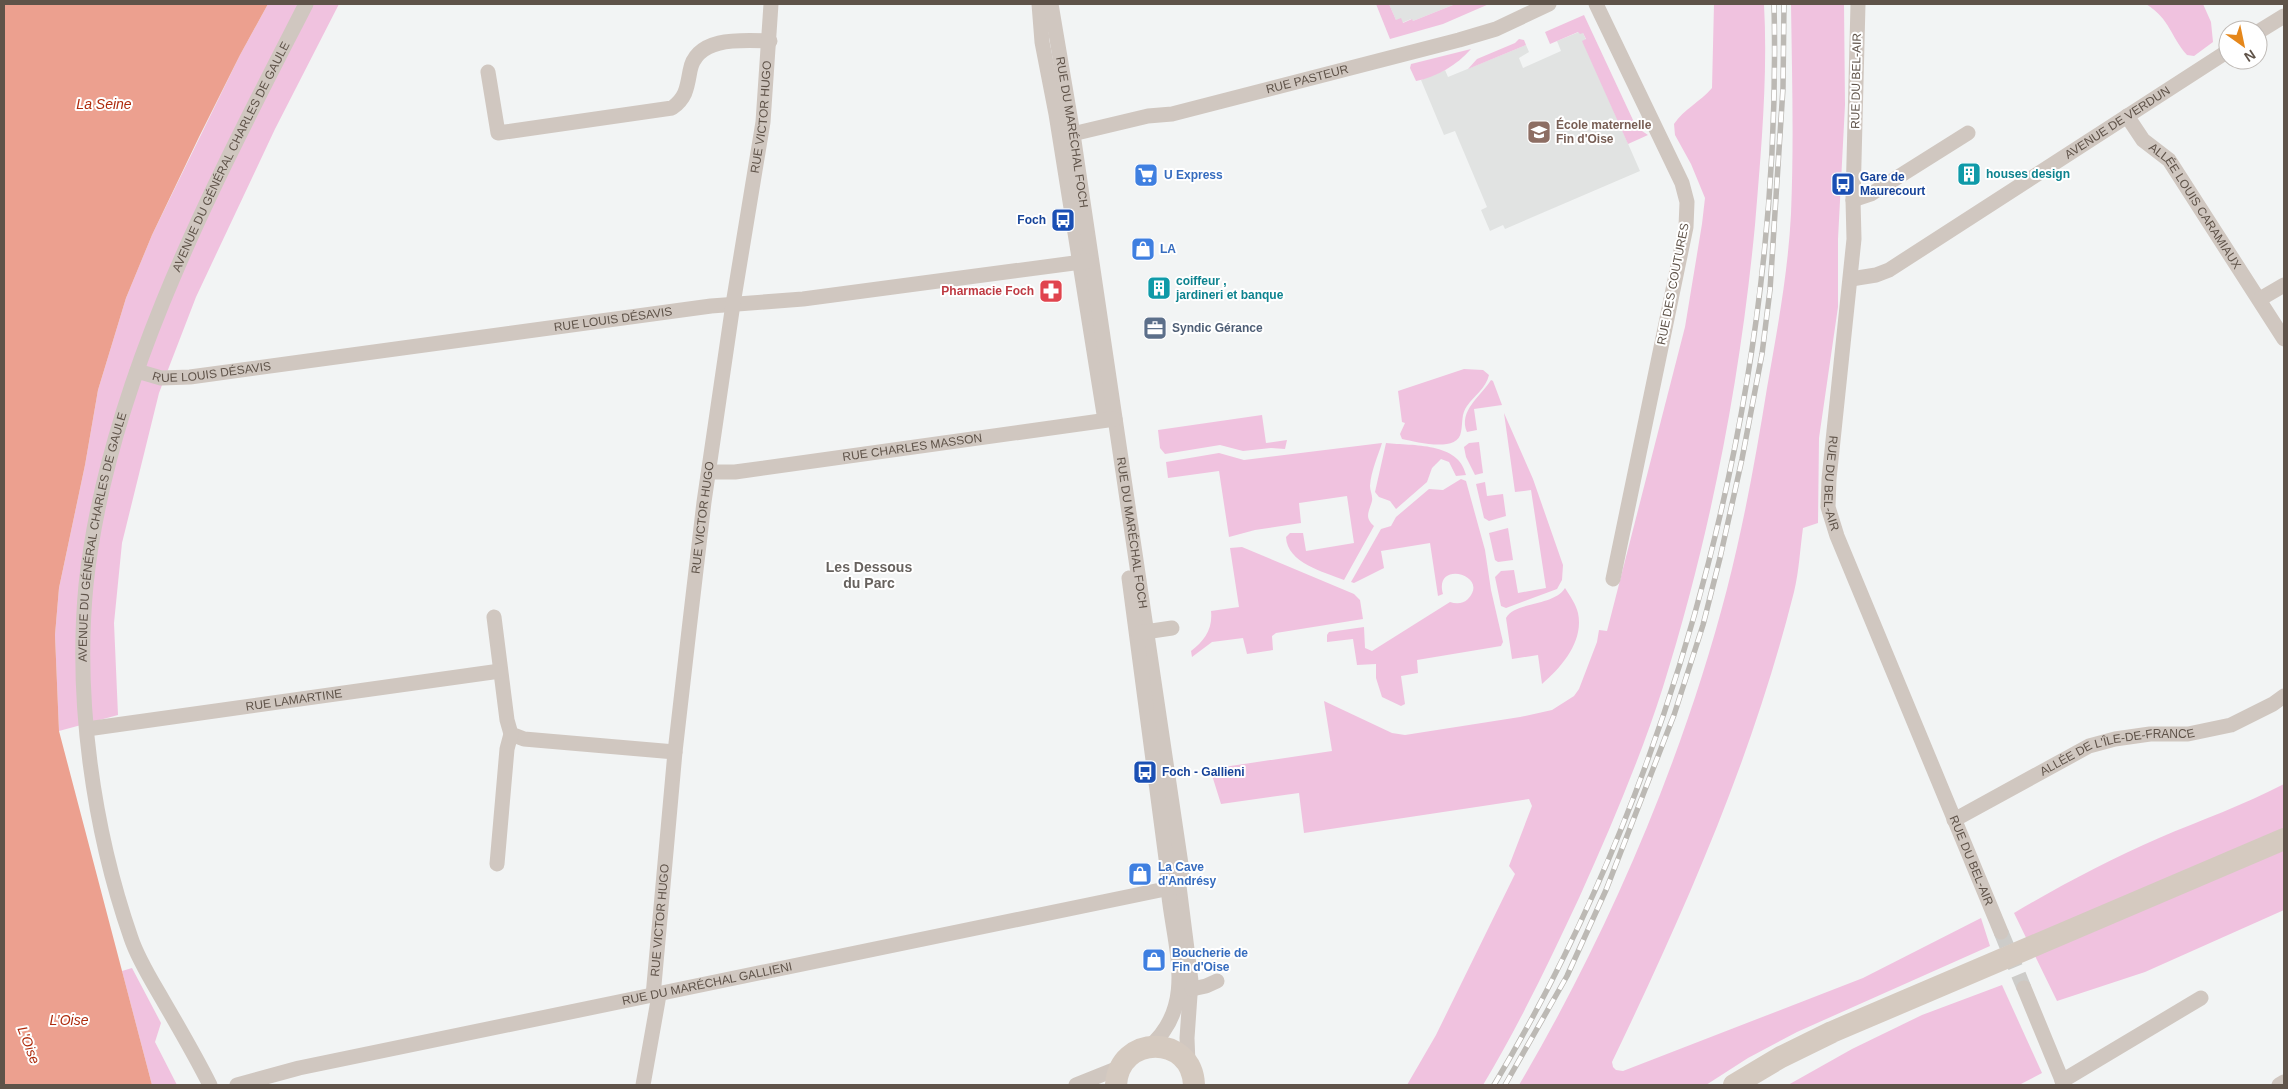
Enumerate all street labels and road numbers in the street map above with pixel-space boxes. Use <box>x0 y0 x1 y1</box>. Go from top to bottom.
street label: RUE DU BEL-AIR <box>1848 33 1864 129</box>
street label: AVENUE DU GÉNÉRAL CHARLES DE GAULE <box>169 39 293 274</box>
street label: RUE DU MARÉCHAL FOCH <box>1053 56 1091 209</box>
street label: RUE VICTOR HUGO <box>748 60 774 174</box>
street label: RUE PASTEUR <box>1264 62 1350 96</box>
street label: AVENUE DE VERDUN <box>2062 83 2173 162</box>
street label: ALLÉE LOUIS CARAMIAUX <box>2146 140 2244 272</box>
street label: RUE DES COUTURES <box>1654 222 1692 346</box>
street label: RUE LOUIS DÉSAVIS <box>553 304 673 334</box>
street label: RUE LOUIS DÉSAVIS <box>151 359 272 385</box>
street label: AVENUE DU GÉNÉRAL CHARLES DE GAULE <box>76 411 130 662</box>
street label: RUE CHARLES MASSON <box>842 431 983 464</box>
street label: RUE DU BEL-AIR <box>1821 435 1842 533</box>
street label: RUE DU MARÉCHAL FOCH <box>1114 456 1150 610</box>
street label: RUE VICTOR HUGO <box>689 460 717 575</box>
street label: RUE LAMARTINE <box>245 686 343 714</box>
street label: ALLÉE DE L'ÎLE-DE-FRANCE <box>2037 726 2196 779</box>
street label: RUE DU BEL-AIR <box>1947 813 1996 908</box>
street label: RUE VICTOR HUGO <box>648 863 672 977</box>
street label: RUE DU MARÉCHAL GALLIENI <box>621 959 793 1008</box>

